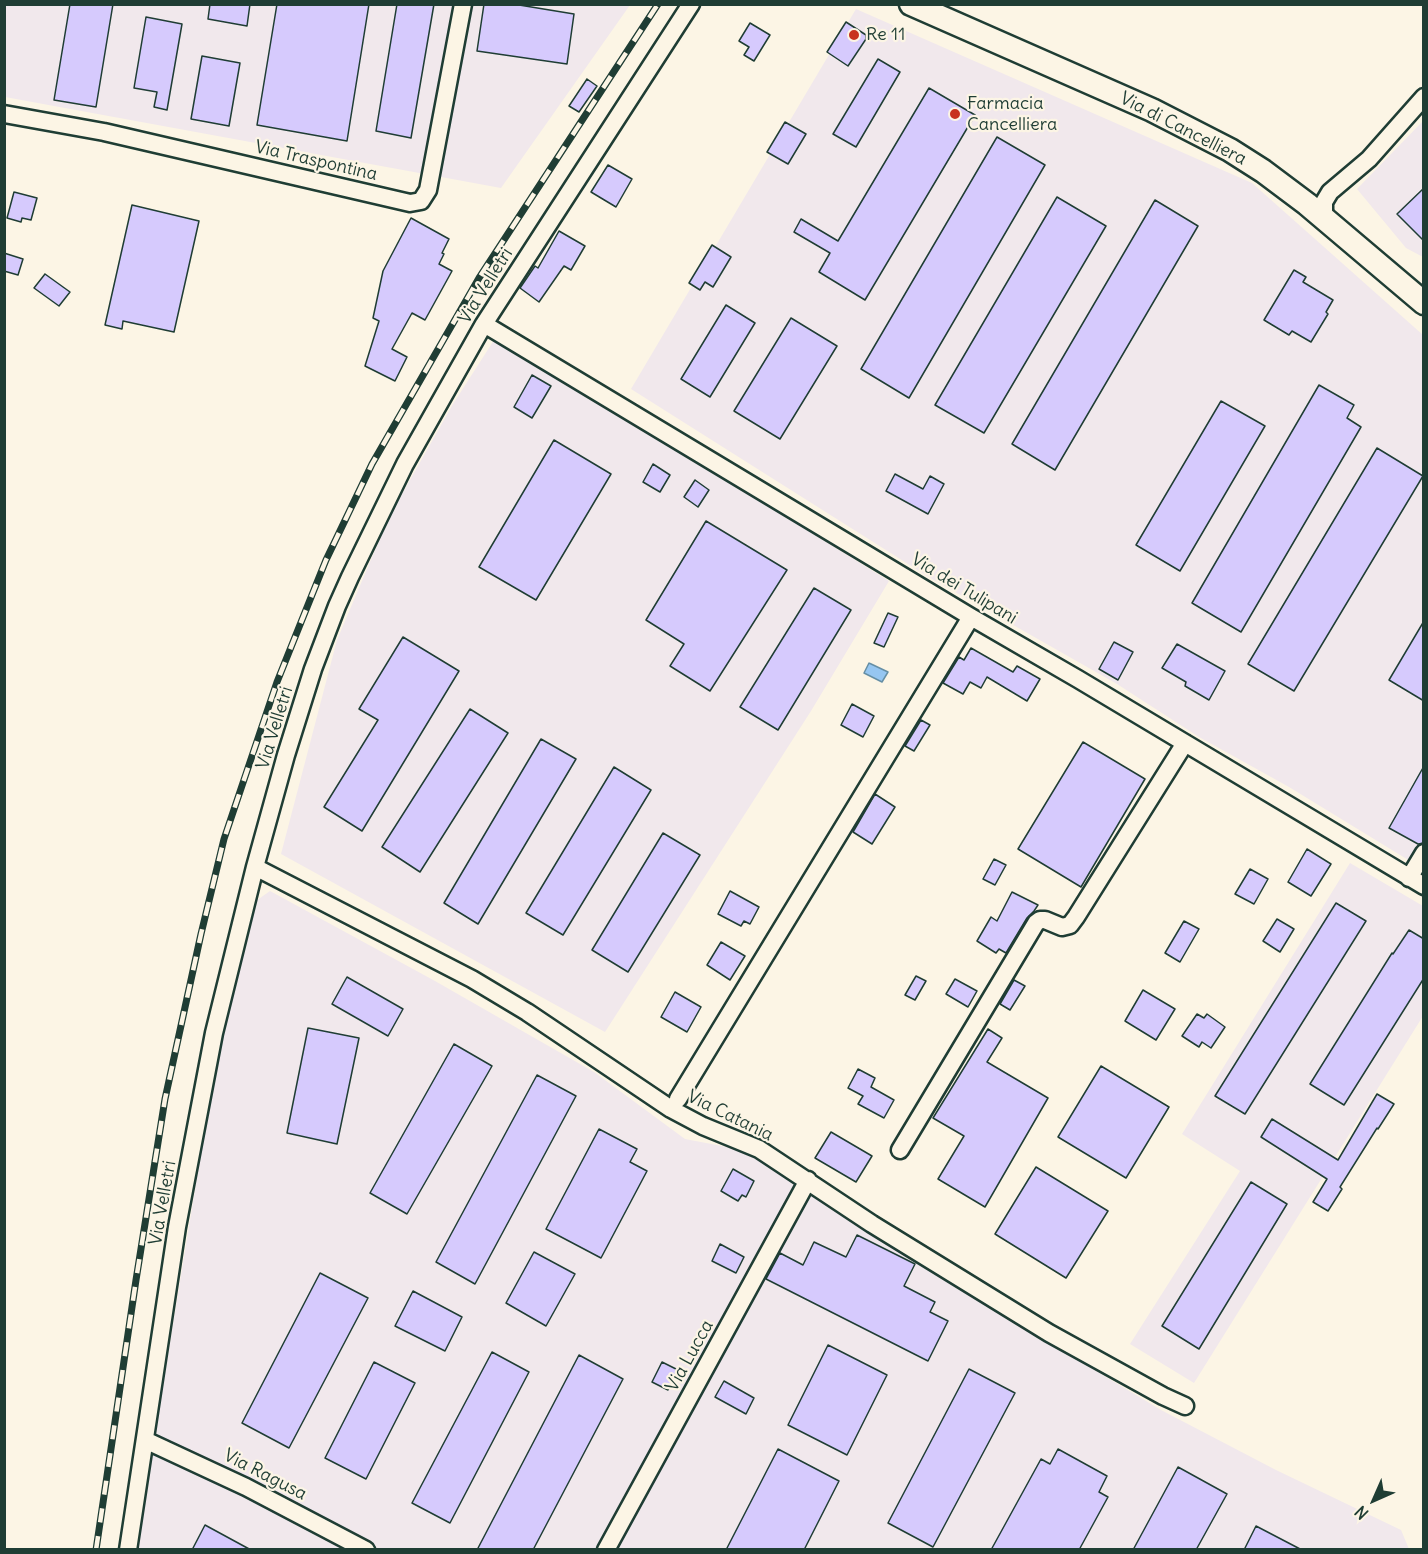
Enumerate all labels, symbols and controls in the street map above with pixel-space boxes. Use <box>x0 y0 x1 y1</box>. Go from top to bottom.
place label: Re 11 <box>866 24 905 46</box>
marker: Re 11 <box>847 28 861 42</box>
street label: Via di Cancelliera <box>1116 88 1250 170</box>
place label: Farmacia Cancelliera <box>967 93 1057 136</box>
marker: Farmacia Cancelliera <box>948 107 962 121</box>
street label: Via Traspontina <box>253 136 379 186</box>
street label: Via Velletri <box>454 244 518 328</box>
street label: Via dei Tulipani <box>907 549 1021 629</box>
street label: Via Velletri <box>252 684 298 772</box>
street label: Via Catania <box>684 1086 776 1146</box>
street label: Via Velletri <box>145 1159 181 1247</box>
street label: Via Lucca <box>662 1317 718 1395</box>
street label: Via Ragusa <box>220 1445 310 1505</box>
north arrow <box>1344 1470 1404 1530</box>
text: N <box>1350 1502 1372 1524</box>

